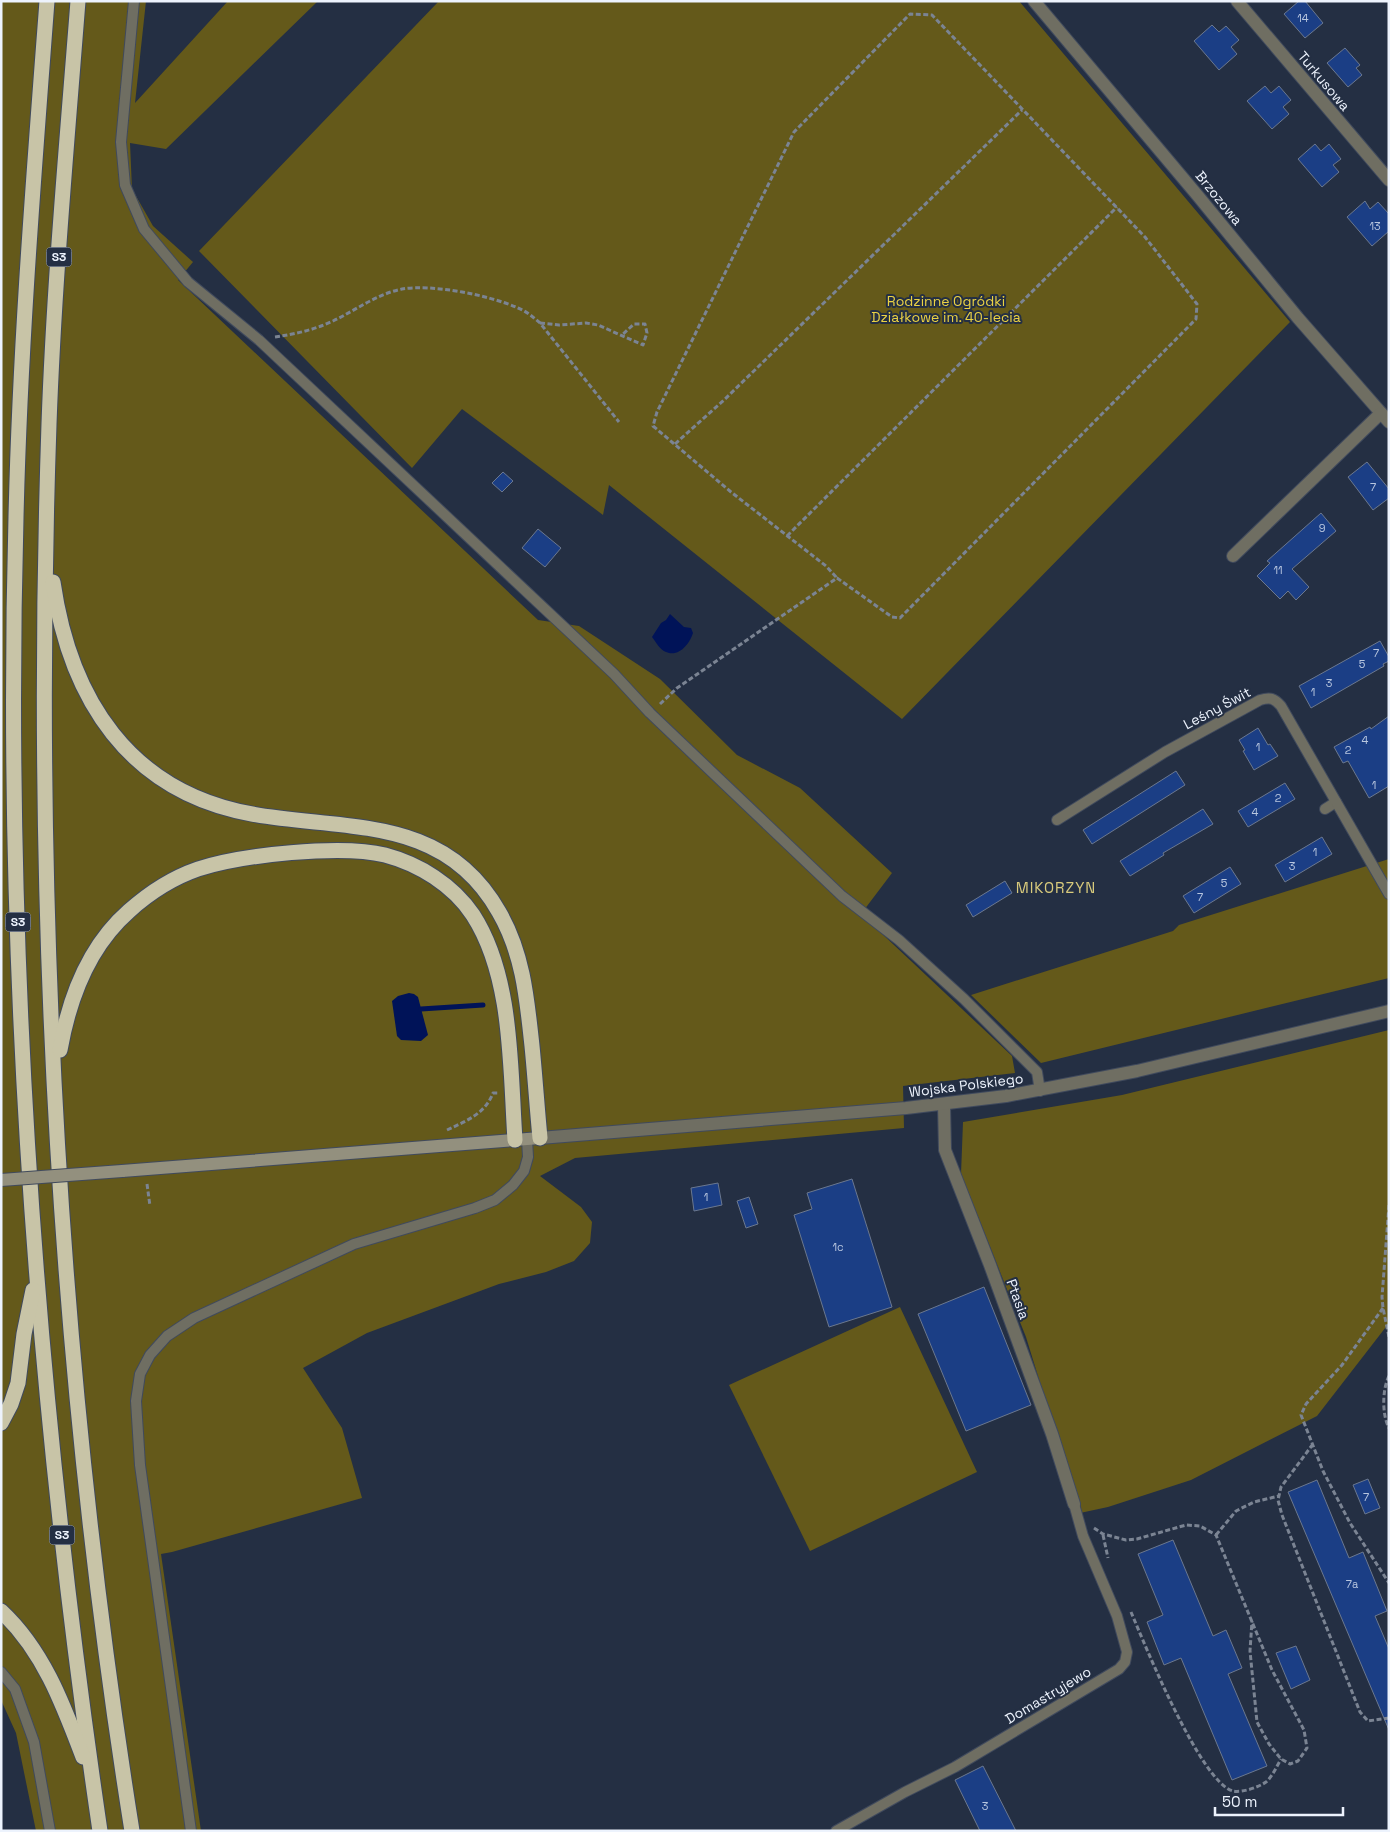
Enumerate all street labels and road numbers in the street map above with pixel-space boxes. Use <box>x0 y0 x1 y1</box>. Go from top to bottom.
street label: Turkusowa <box>1294 48 1354 114</box>
street label: Brzozowa <box>1192 167 1246 229</box>
road number: S3 <box>46 248 72 266</box>
street label: Leśny Świt <box>1180 683 1254 733</box>
road number: S3 <box>6 912 30 932</box>
street label: Wojska Polskiego <box>908 1069 1024 1101</box>
street label: Ptasia <box>1002 1276 1034 1322</box>
road number: S3 <box>50 1526 74 1544</box>
street label: Domastryjewo <box>1002 1662 1094 1728</box>

